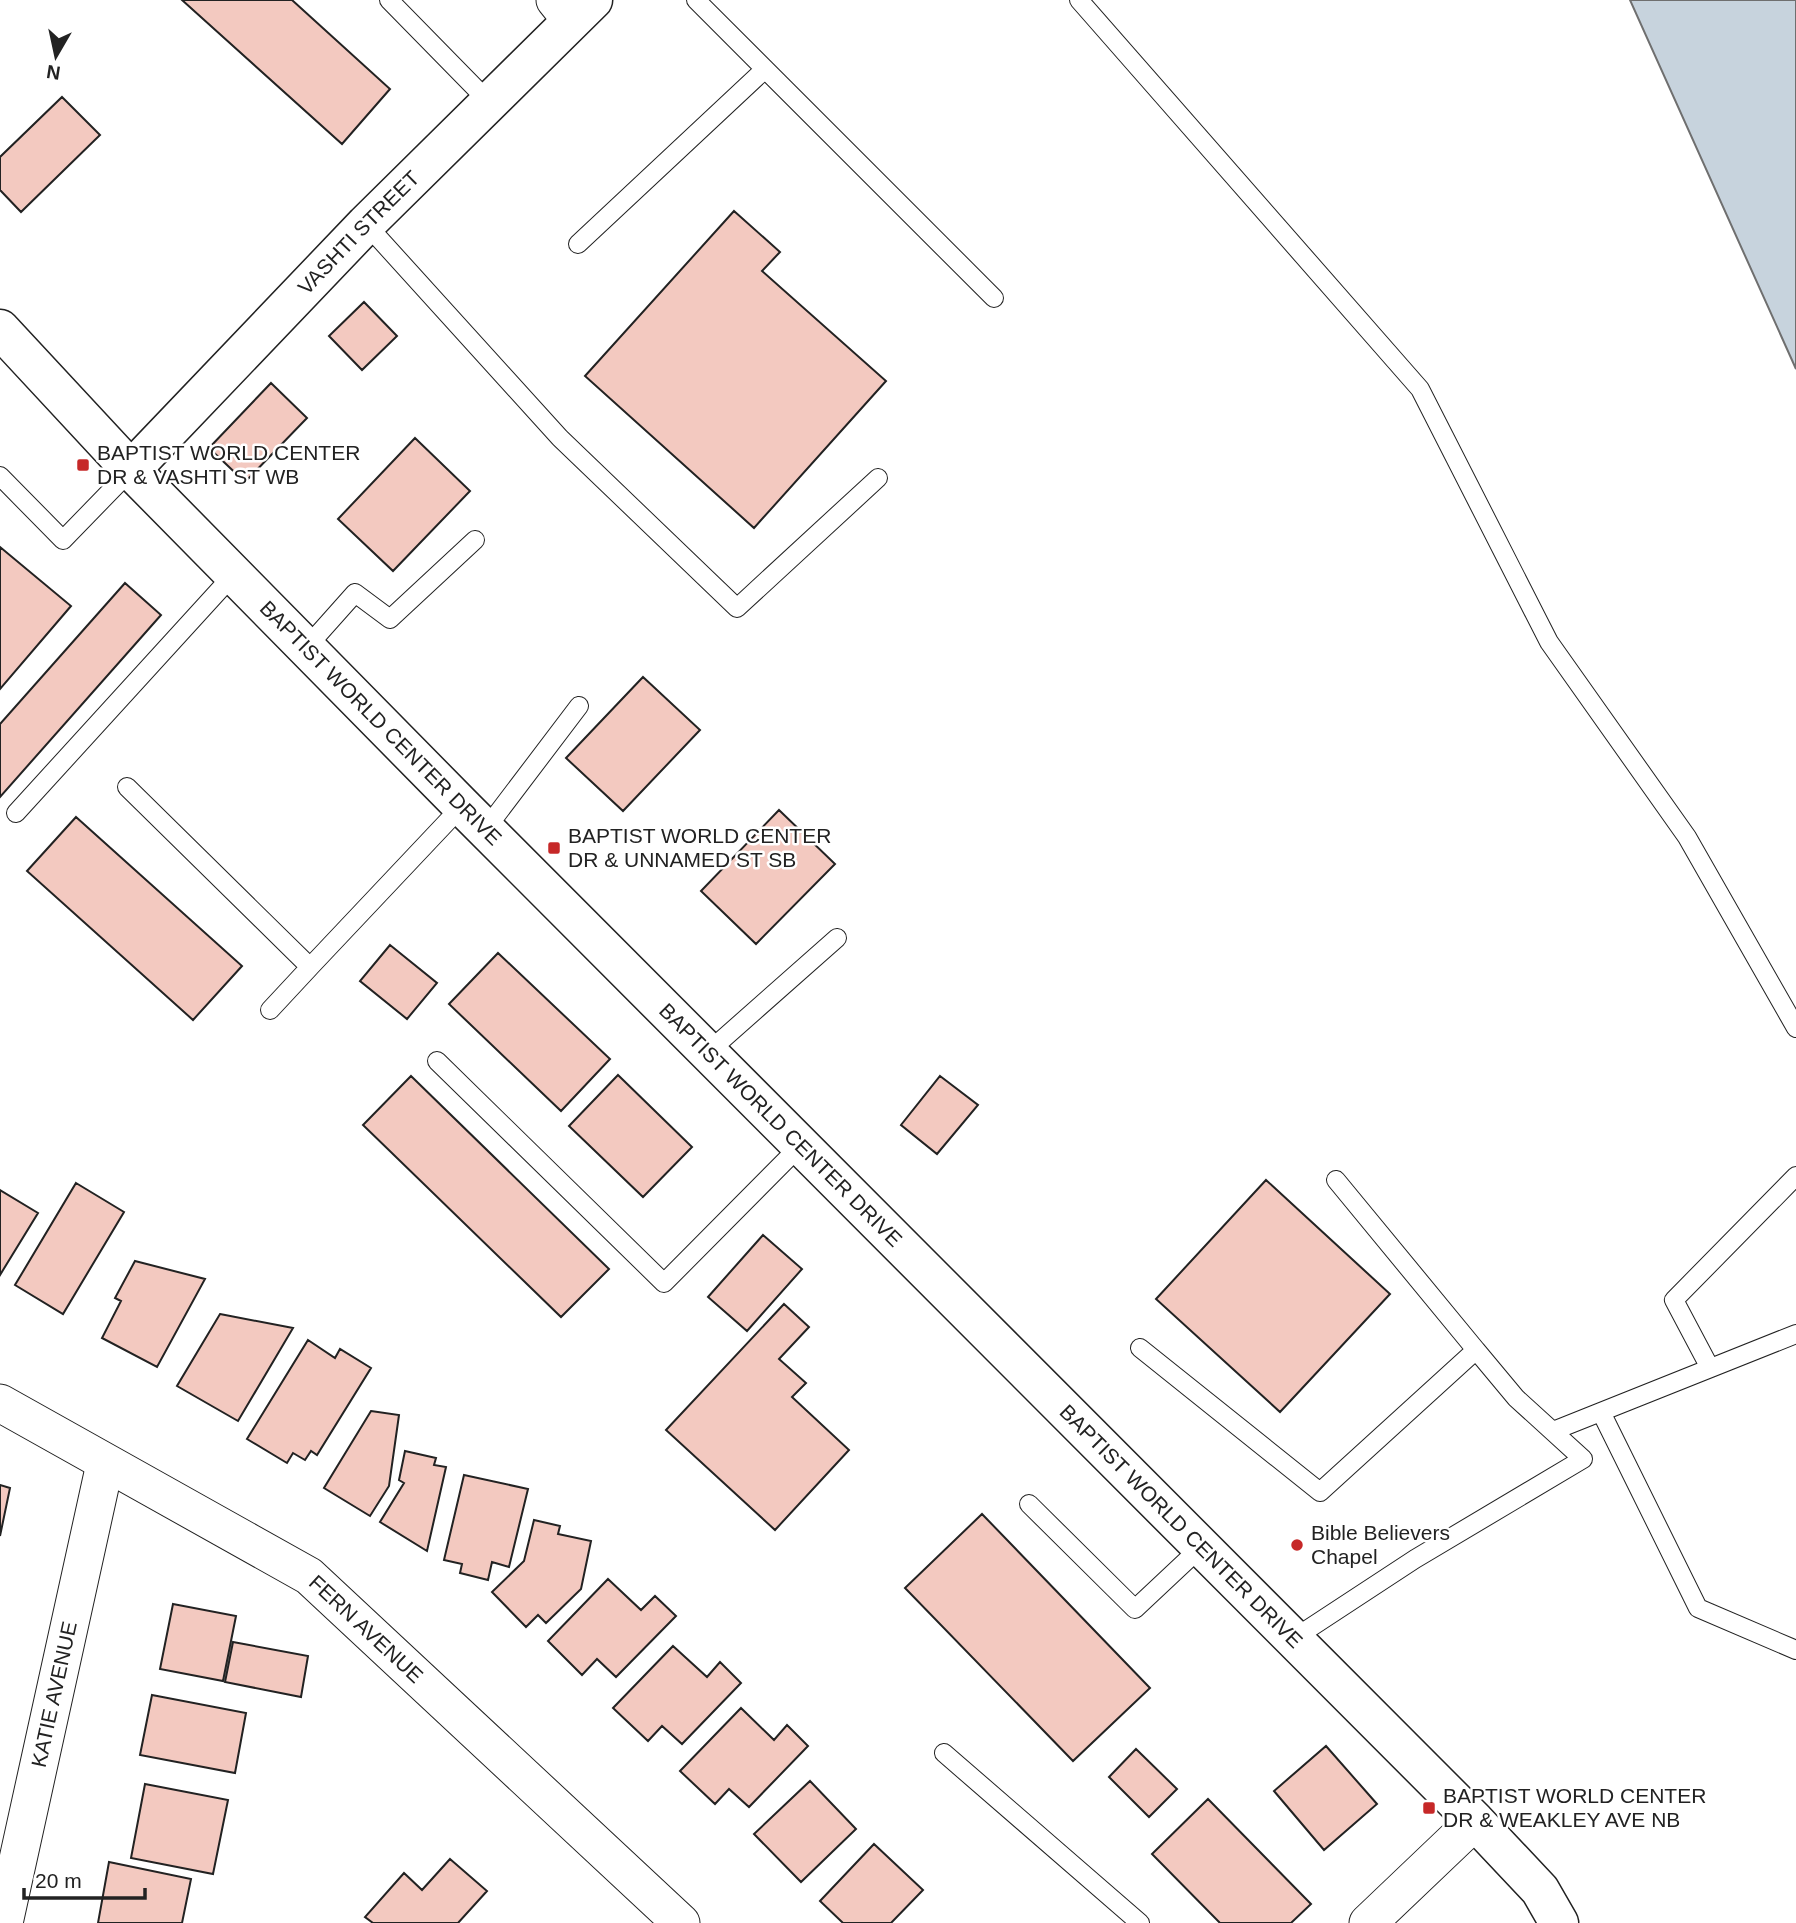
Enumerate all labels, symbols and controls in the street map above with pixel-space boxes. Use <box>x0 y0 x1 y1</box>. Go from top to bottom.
north arrow <box>21 21 91 91</box>
text: N <box>45 61 62 84</box>
street label: VASHTI STREET <box>293 166 424 299</box>
place label: BAPTIST WORLD CENTER DR & VASHTI ST WB <box>97 441 360 488</box>
marker: BAPTIST WORLD CENTER DR & VASHTI ST WB <box>75 457 91 473</box>
street label: BAPTIST WORLD CENTER DRIVE <box>256 596 506 850</box>
place label: BAPTIST WORLD CENTER DR & UNNAMED ST SB <box>568 824 831 871</box>
marker: BAPTIST WORLD CENTER DR & UNNAMED ST SB <box>546 840 562 856</box>
street label: BAPTIST WORLD CENTER DRIVE <box>655 999 907 1251</box>
street label: BAPTIST WORLD CENTER DRIVE <box>1055 1400 1307 1652</box>
place label: Bible Believers Chapel <box>1311 1521 1450 1568</box>
marker: Bible Believers Chapel <box>1289 1537 1305 1553</box>
street label: FERN AVENUE <box>305 1570 428 1687</box>
street label: KATIE AVENUE <box>27 1619 81 1769</box>
place label: BAPTIST WORLD CENTER DR & WEAKLEY AVE NB <box>1443 1784 1706 1831</box>
marker: BAPTIST WORLD CENTER DR & WEAKLEY AVE NB <box>1421 1800 1437 1816</box>
scale bar <box>24 1856 145 1900</box>
text: 20 m <box>35 1869 82 1892</box>

